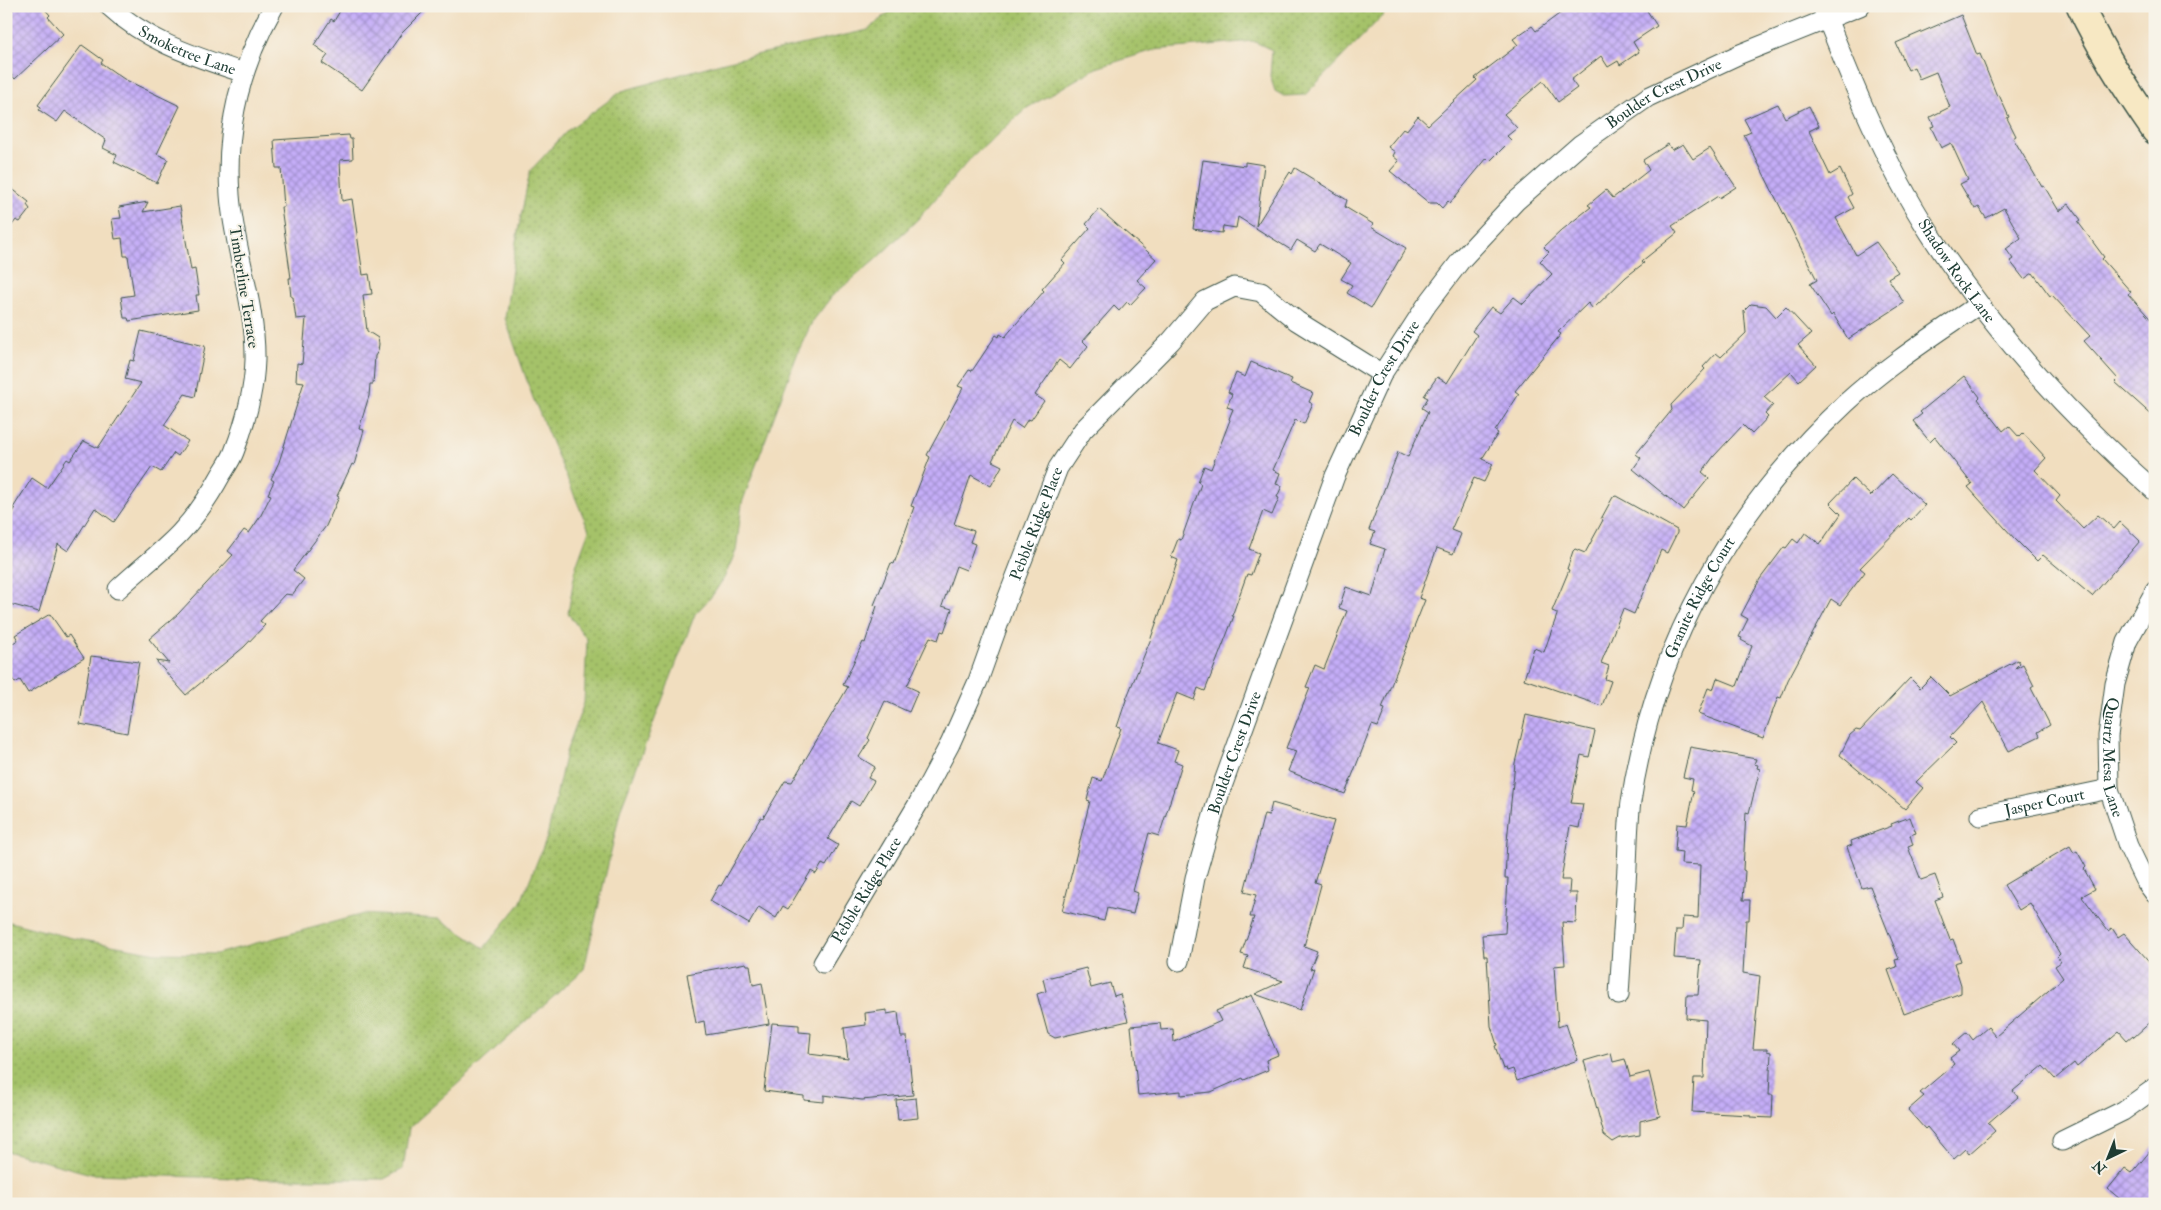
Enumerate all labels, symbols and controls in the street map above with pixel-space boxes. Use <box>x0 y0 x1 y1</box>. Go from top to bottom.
street label: Smoketree Lane <box>135 21 239 80</box>
street label: Boulder Crest Drive <box>1602 54 1725 133</box>
street label: Shadow Rock Lane <box>1913 215 2000 327</box>
street label: Timberline Terrace <box>224 224 264 350</box>
street label: Boulder Crest Drive <box>1345 316 1424 439</box>
street label: Pebble Ridge Place <box>1005 464 1068 583</box>
street label: Granite Ridge Court <box>1660 534 1740 662</box>
street label: Boulder Crest Drive <box>1204 688 1266 817</box>
street label: Quartz Mesa Lane <box>2098 696 2128 820</box>
street label: Jasper Court <box>2002 784 2086 822</box>
street label: Pebble Ridge Place <box>827 833 906 947</box>
north arrow <box>2084 1132 2134 1182</box>
text: N <box>2089 1156 2111 1178</box>

